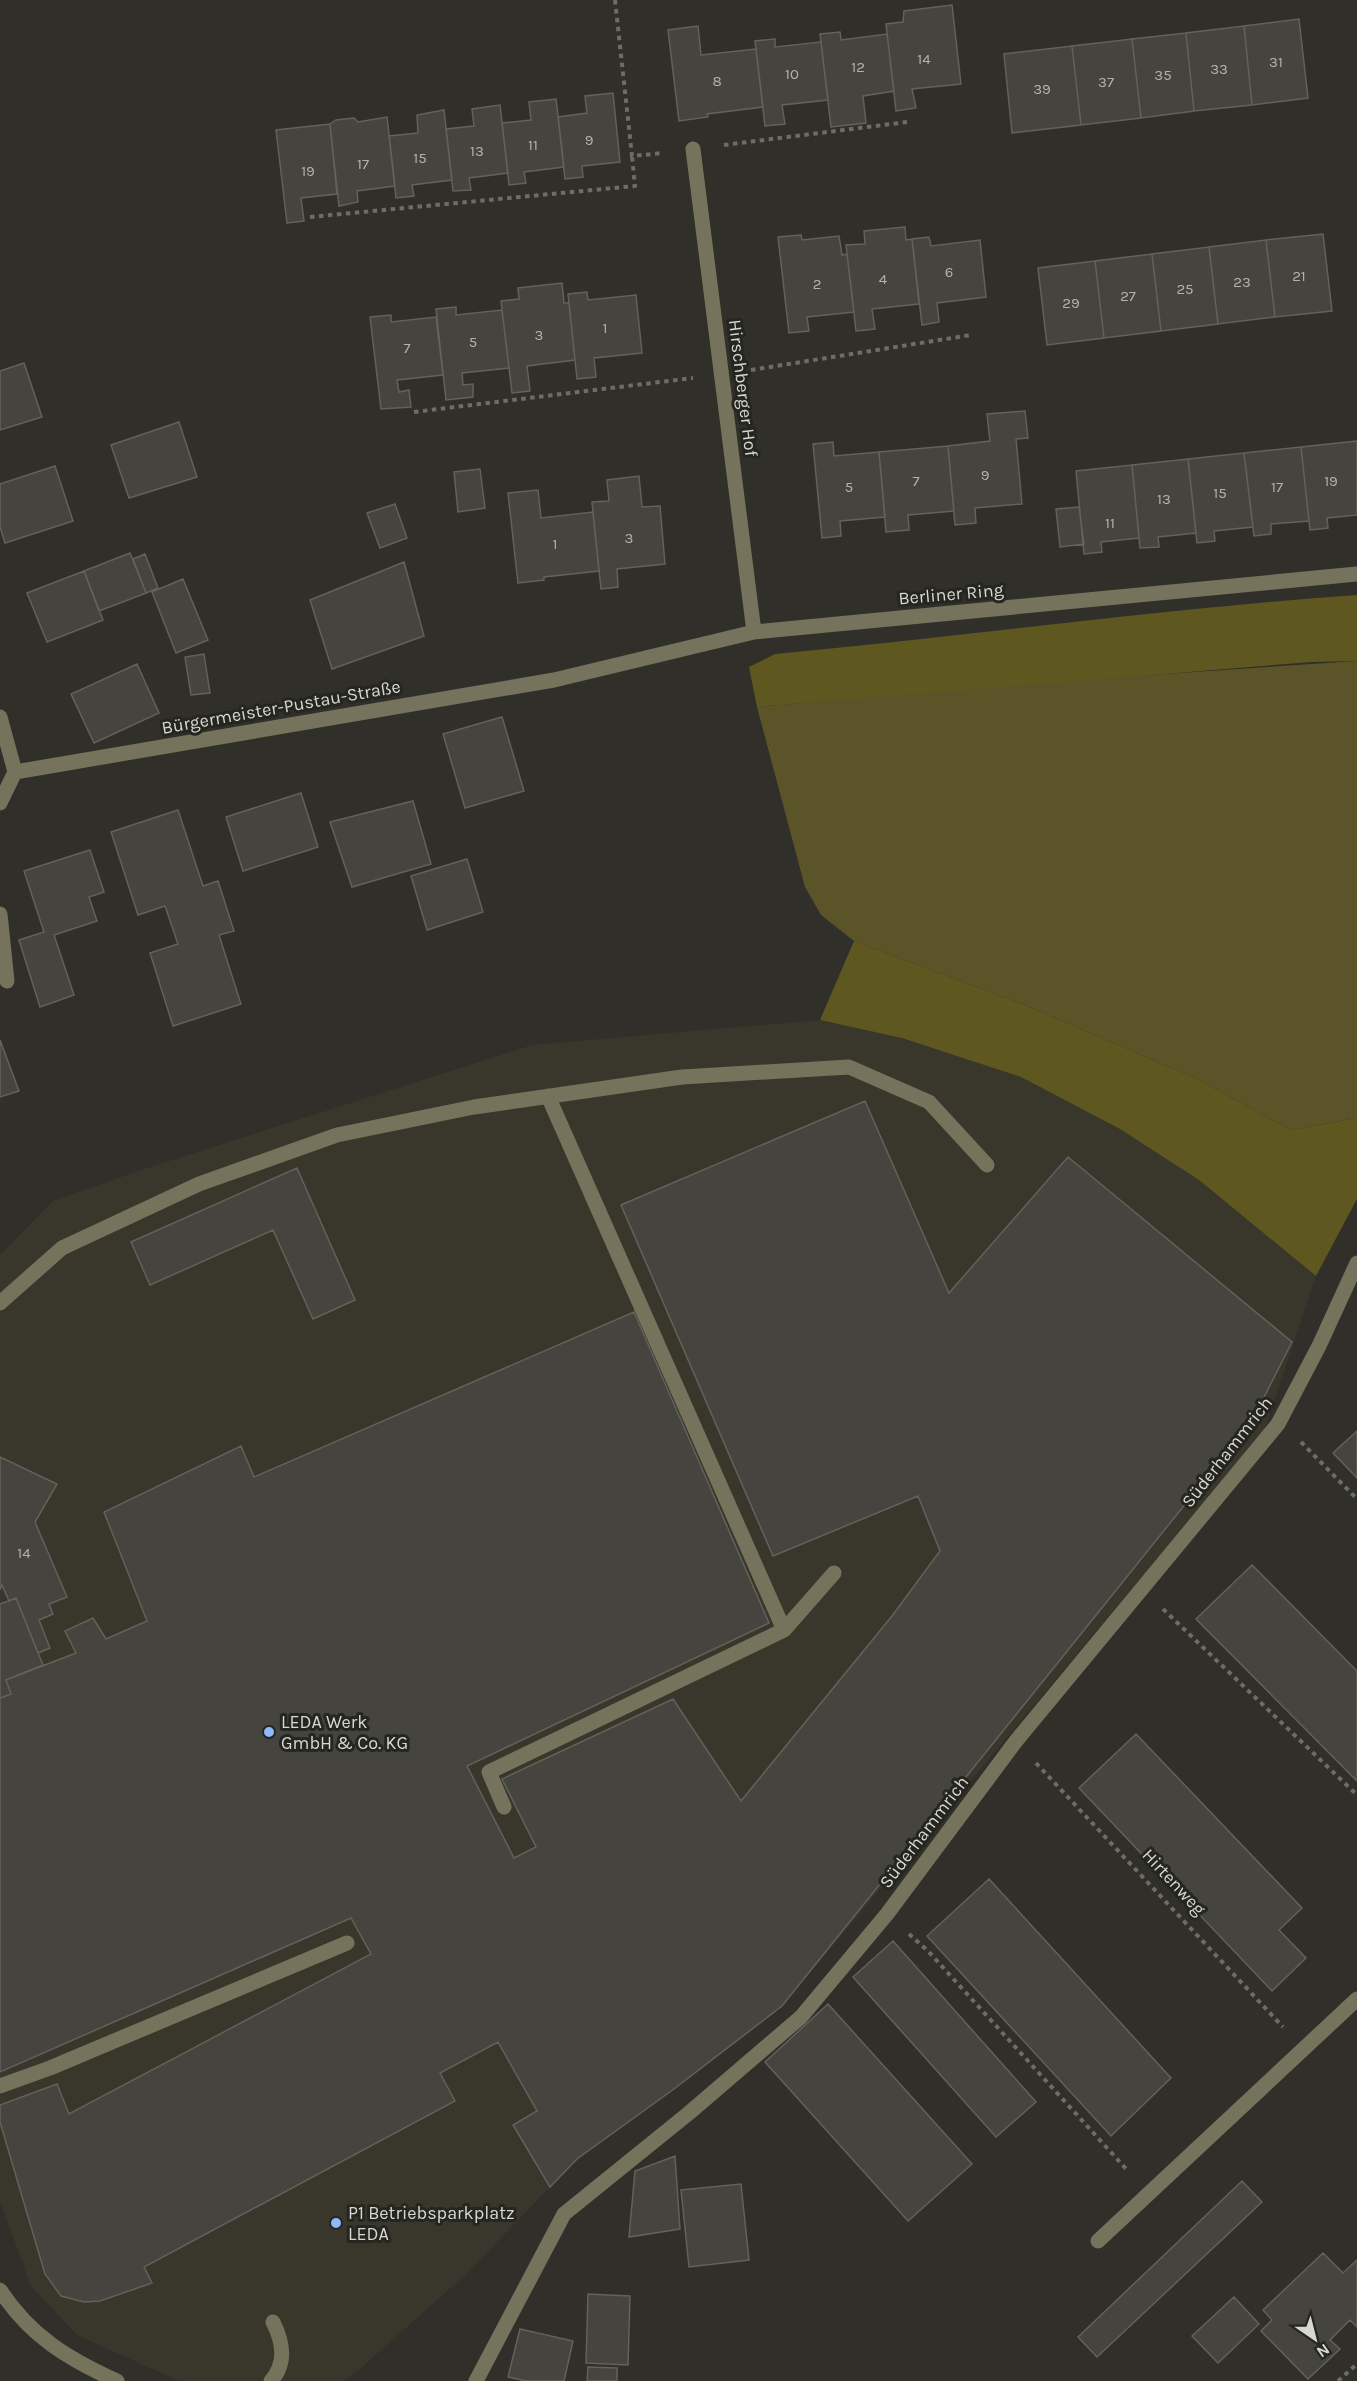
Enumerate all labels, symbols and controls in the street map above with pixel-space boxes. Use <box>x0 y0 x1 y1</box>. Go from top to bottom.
house number: 14 <box>917 50 931 68</box>
house number: 31 <box>1269 53 1283 71</box>
house number: 12 <box>851 58 865 76</box>
house number: 33 <box>1210 60 1228 78</box>
house number: 10 <box>785 65 799 83</box>
house number: 35 <box>1154 66 1172 84</box>
house number: 8 <box>712 72 722 90</box>
house number: 37 <box>1098 73 1114 91</box>
house number: 39 <box>1033 80 1051 98</box>
house number: 9 <box>585 131 593 149</box>
house number: 11 <box>528 136 538 154</box>
house number: 13 <box>470 142 484 160</box>
house number: 15 <box>413 149 427 167</box>
house number: 17 <box>357 155 369 173</box>
house number: 19 <box>301 162 315 180</box>
house number: 6 <box>945 263 953 281</box>
house number: 21 <box>1292 267 1306 285</box>
house number: 4 <box>879 270 888 288</box>
house number: 23 <box>1233 273 1251 291</box>
house number: 2 <box>813 275 821 293</box>
house number: 25 <box>1176 280 1194 298</box>
house number: 27 <box>1120 287 1136 305</box>
house number: 29 <box>1062 294 1080 312</box>
street label: Hirschberger Hof <box>724 318 762 459</box>
house number: 1 <box>603 319 607 337</box>
house number: 3 <box>535 326 543 344</box>
house number: 5 <box>469 333 477 351</box>
house number: 7 <box>403 339 411 357</box>
house number: 9 <box>981 466 989 484</box>
house number: 7 <box>912 472 920 490</box>
house number: 19 <box>1324 472 1338 490</box>
house number: 5 <box>845 478 853 496</box>
house number: 17 <box>1271 478 1283 496</box>
house number: 15 <box>1213 484 1227 502</box>
house number: 13 <box>1157 490 1171 508</box>
house number: 11 <box>1105 514 1115 532</box>
house number: 3 <box>625 529 633 547</box>
house number: 1 <box>553 535 557 553</box>
street label: Berliner Ring <box>897 578 1005 610</box>
street label: Bürgermeister-Pustau-Straße <box>160 675 402 739</box>
street label: Süderhammrich <box>1177 1392 1277 1512</box>
house number: 14 <box>17 1544 31 1562</box>
place label: LEDA Werk GmbH & Co. KG <box>281 1711 408 1754</box>
marker: LEDA Werk GmbH & Co. KG <box>262 1725 276 1739</box>
street label: Süderhammrich <box>875 1772 973 1892</box>
street label: Hirtenweg <box>1138 1844 1210 1920</box>
place label: P1 Betriebsparkplatz LEDA <box>348 2202 514 2245</box>
marker: P1 Betriebsparkplatz LEDA <box>329 2216 343 2230</box>
north arrow <box>1285 2309 1345 2369</box>
text: N <box>1313 2340 1333 2362</box>

